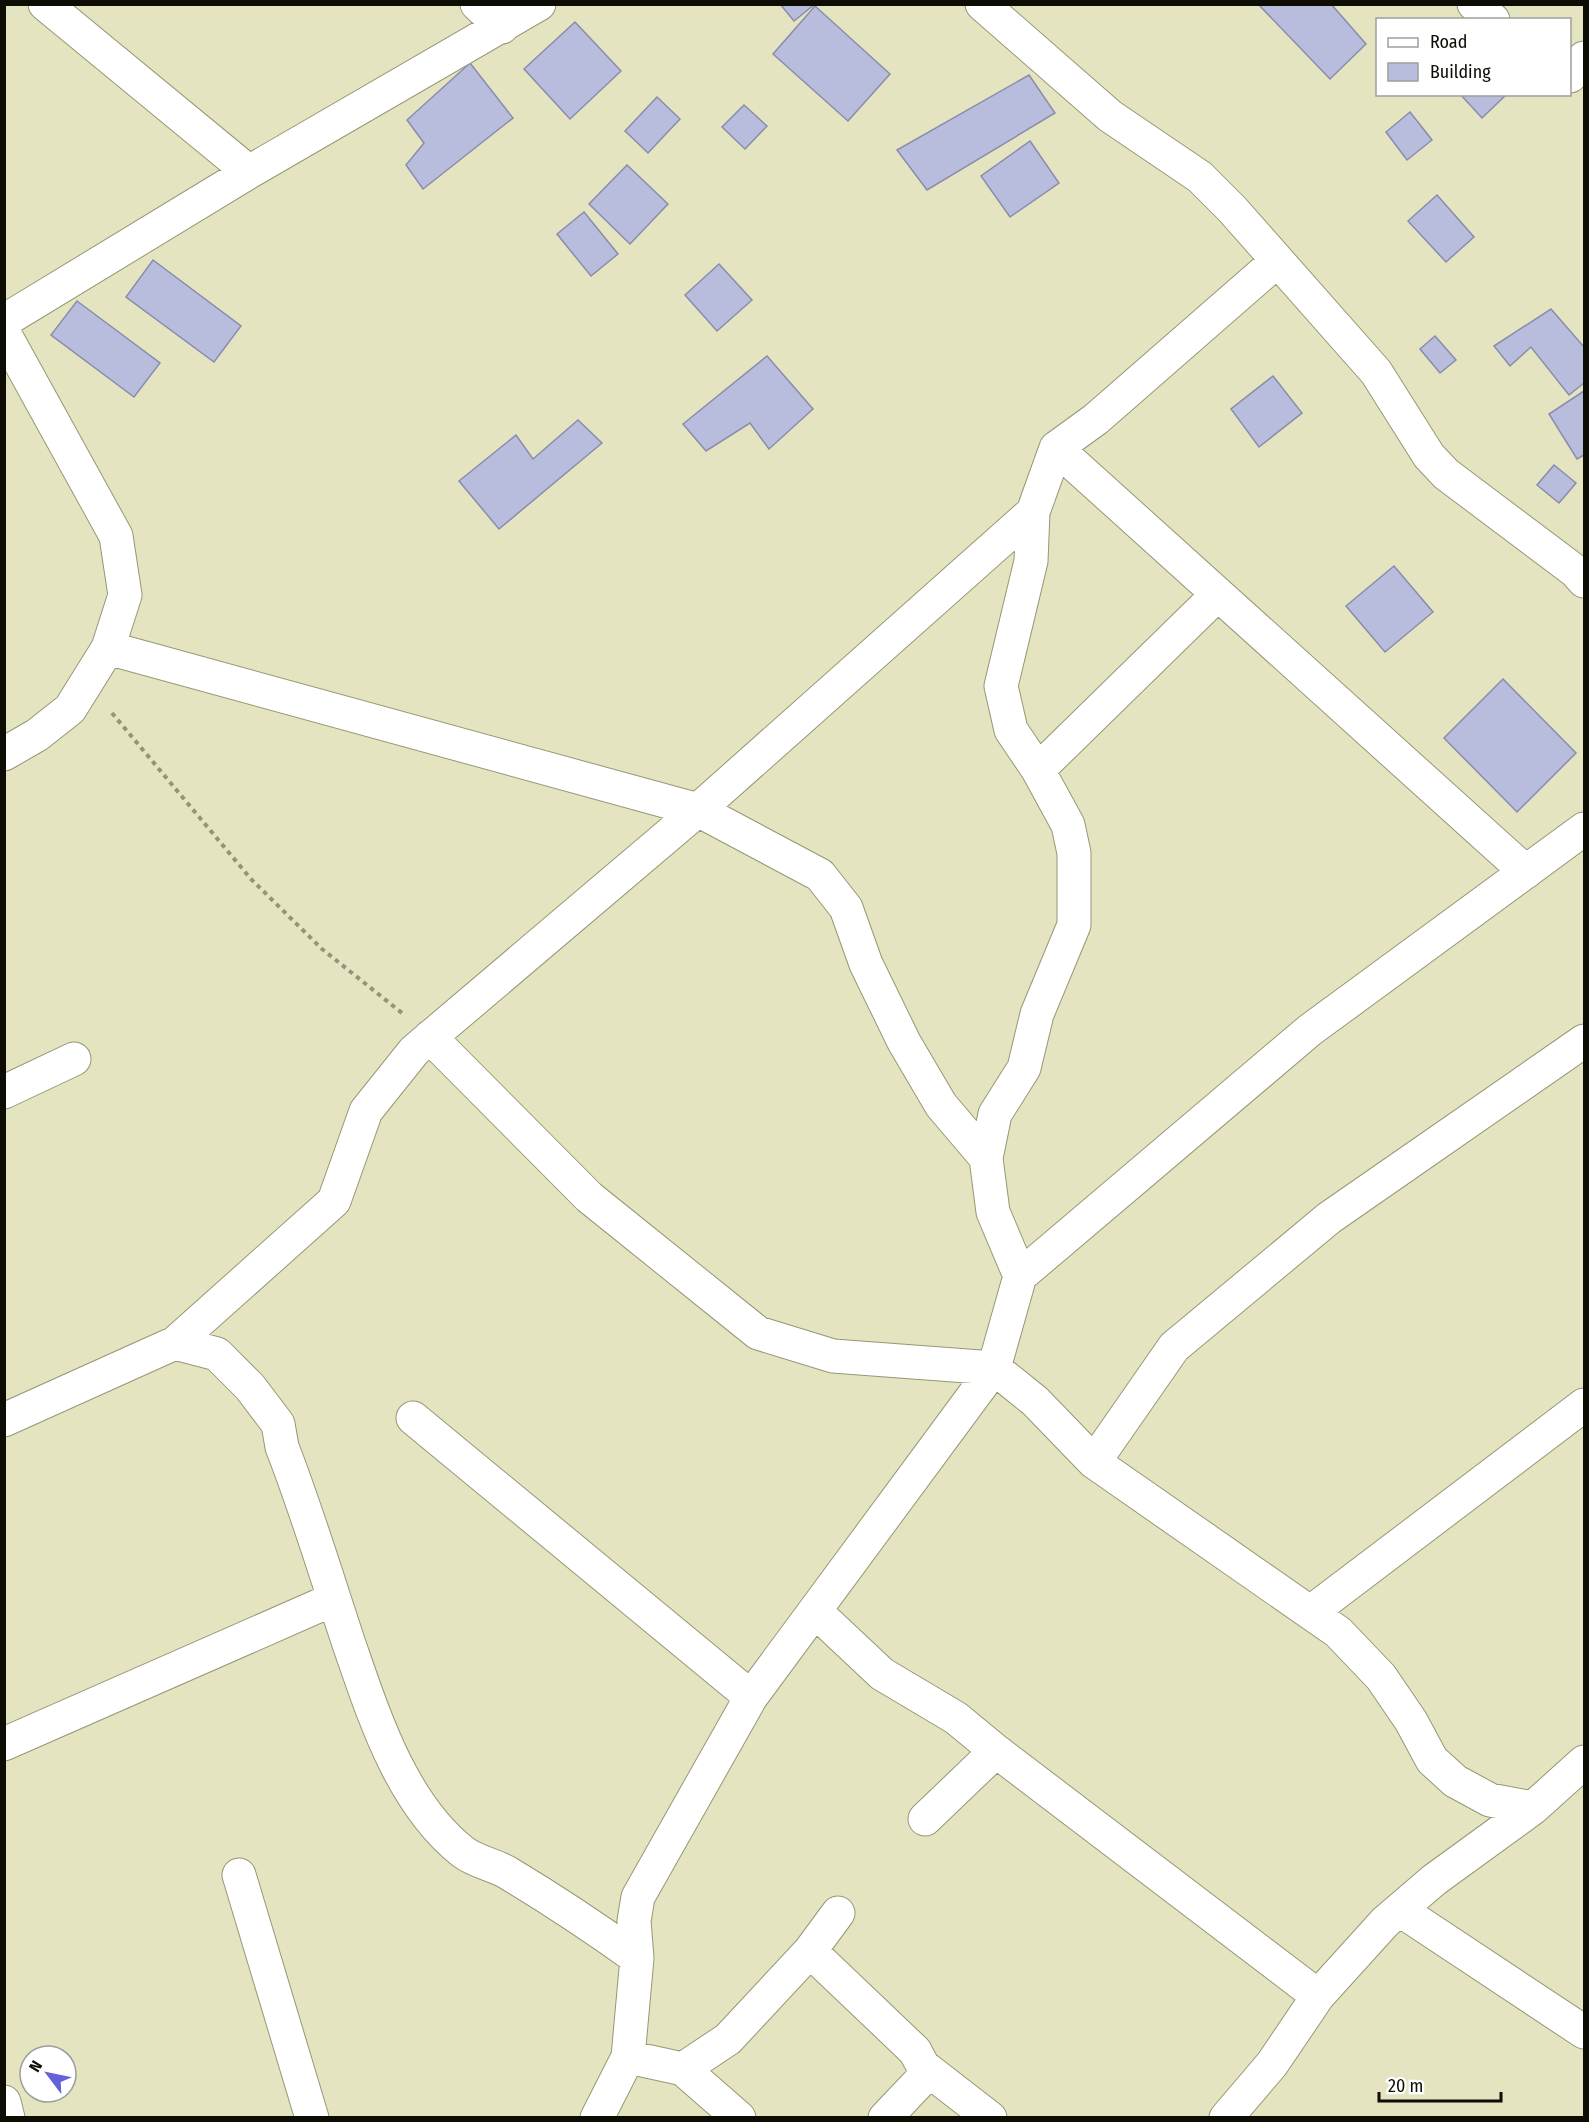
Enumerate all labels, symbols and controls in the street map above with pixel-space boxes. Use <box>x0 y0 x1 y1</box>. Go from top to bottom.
legend <box>1376 18 1571 96</box>
text: Road <box>1430 31 1467 53</box>
text: Building <box>1430 61 1491 83</box>
north arrow <box>18 2044 78 2104</box>
text: N <box>25 2057 46 2075</box>
scale bar <box>1379 2065 1500 2103</box>
text: 20 m <box>1388 2075 1423 2097</box>

